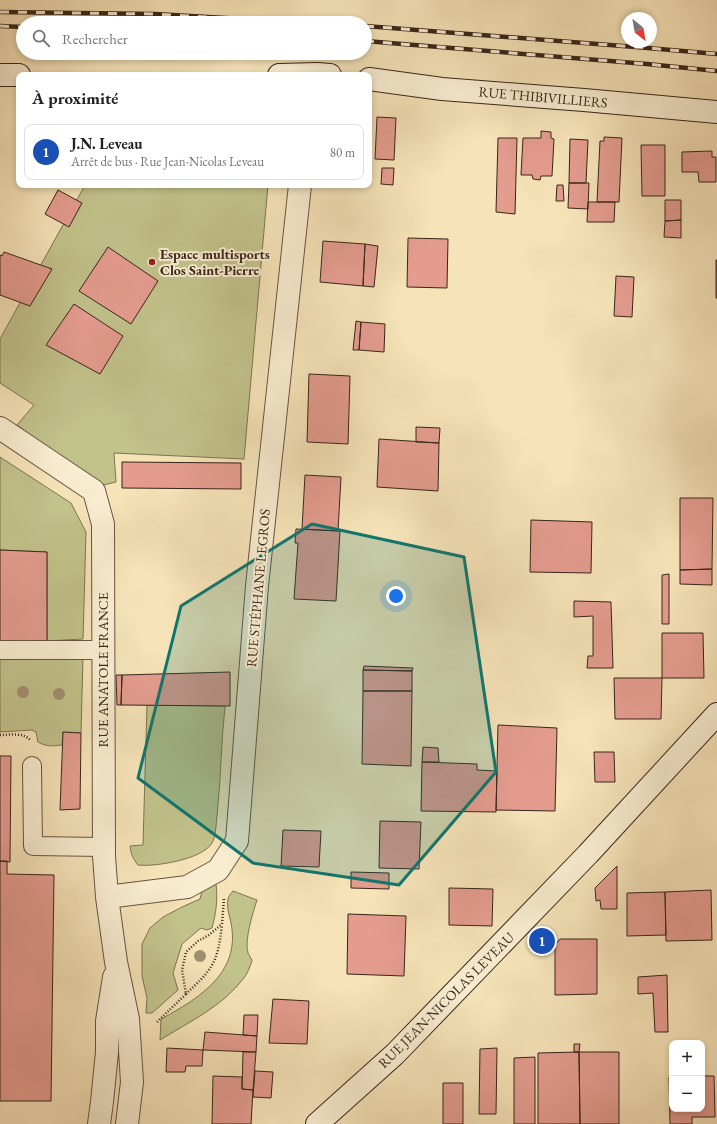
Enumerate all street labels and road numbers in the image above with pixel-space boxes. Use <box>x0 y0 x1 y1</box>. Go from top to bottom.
street label: RUE THIBIVILLIERS <box>478 82 608 112</box>
street label: RUE STÉPHANE LEGROS <box>242 508 274 668</box>
street label: RUE ANATOLE FRANCE <box>94 592 112 748</box>
street label: RUE JEAN-NICOLAS LEVEAU <box>374 928 518 1072</box>

